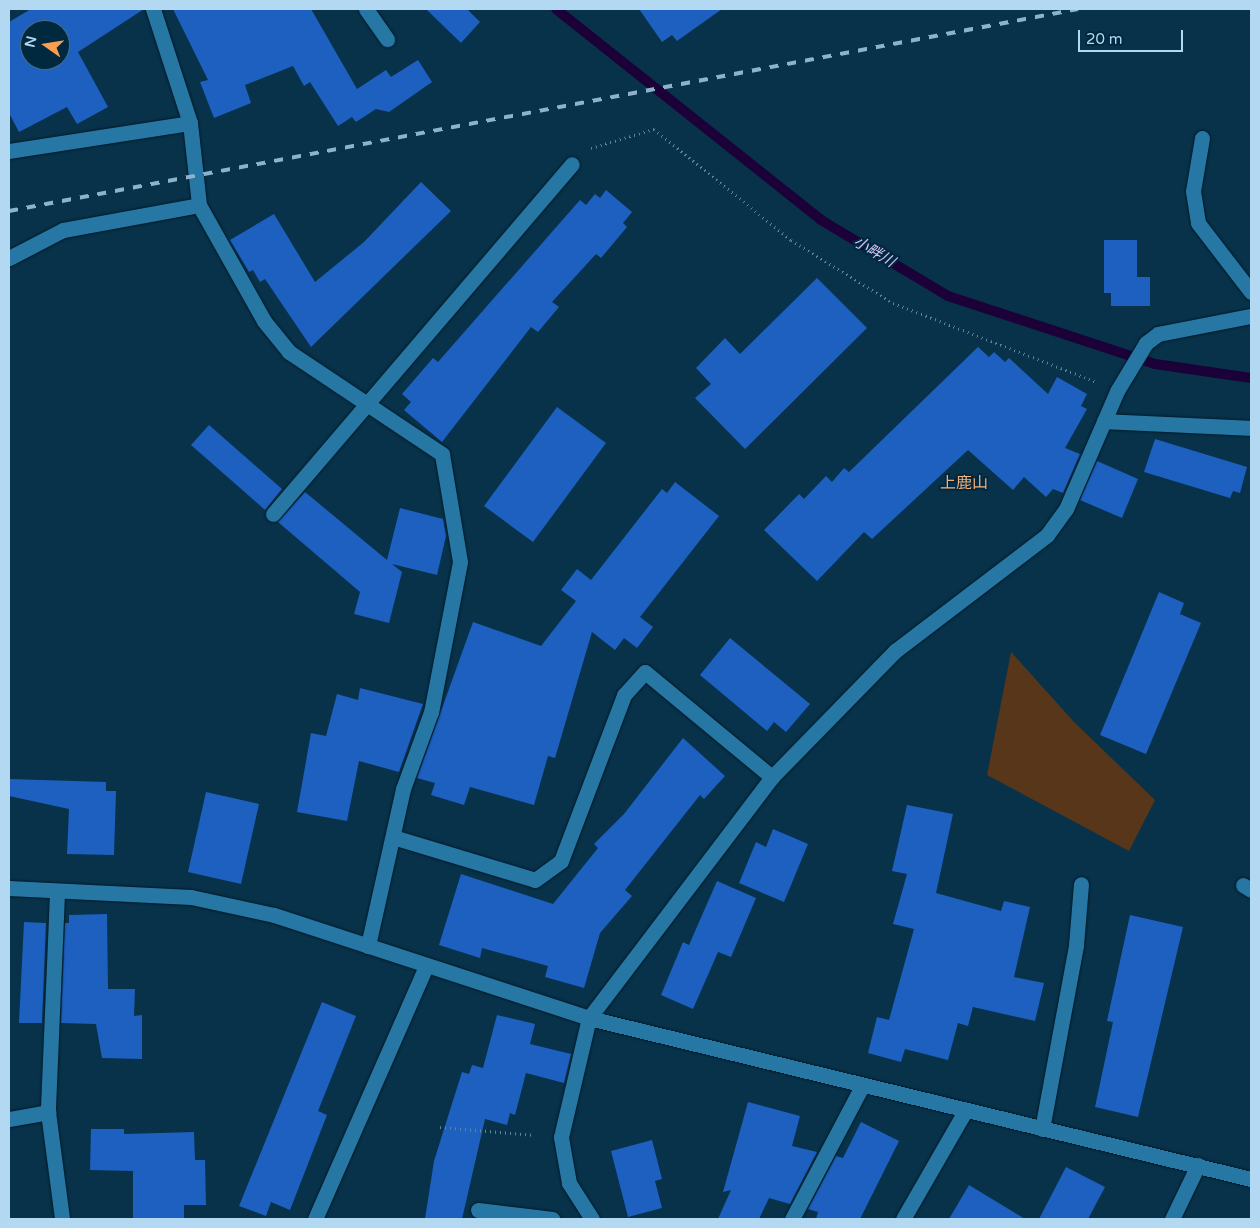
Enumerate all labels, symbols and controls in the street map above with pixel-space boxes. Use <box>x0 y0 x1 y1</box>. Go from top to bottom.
north arrow <box>20 20 70 70</box>
scale bar <box>1080 20 1185 52</box>
text: 20 m <box>1086 30 1123 48</box>
text: N <box>21 34 40 49</box>
water label: 小畔川 <box>850 233 898 271</box>
district label: 上鹿山 <box>940 473 988 493</box>

